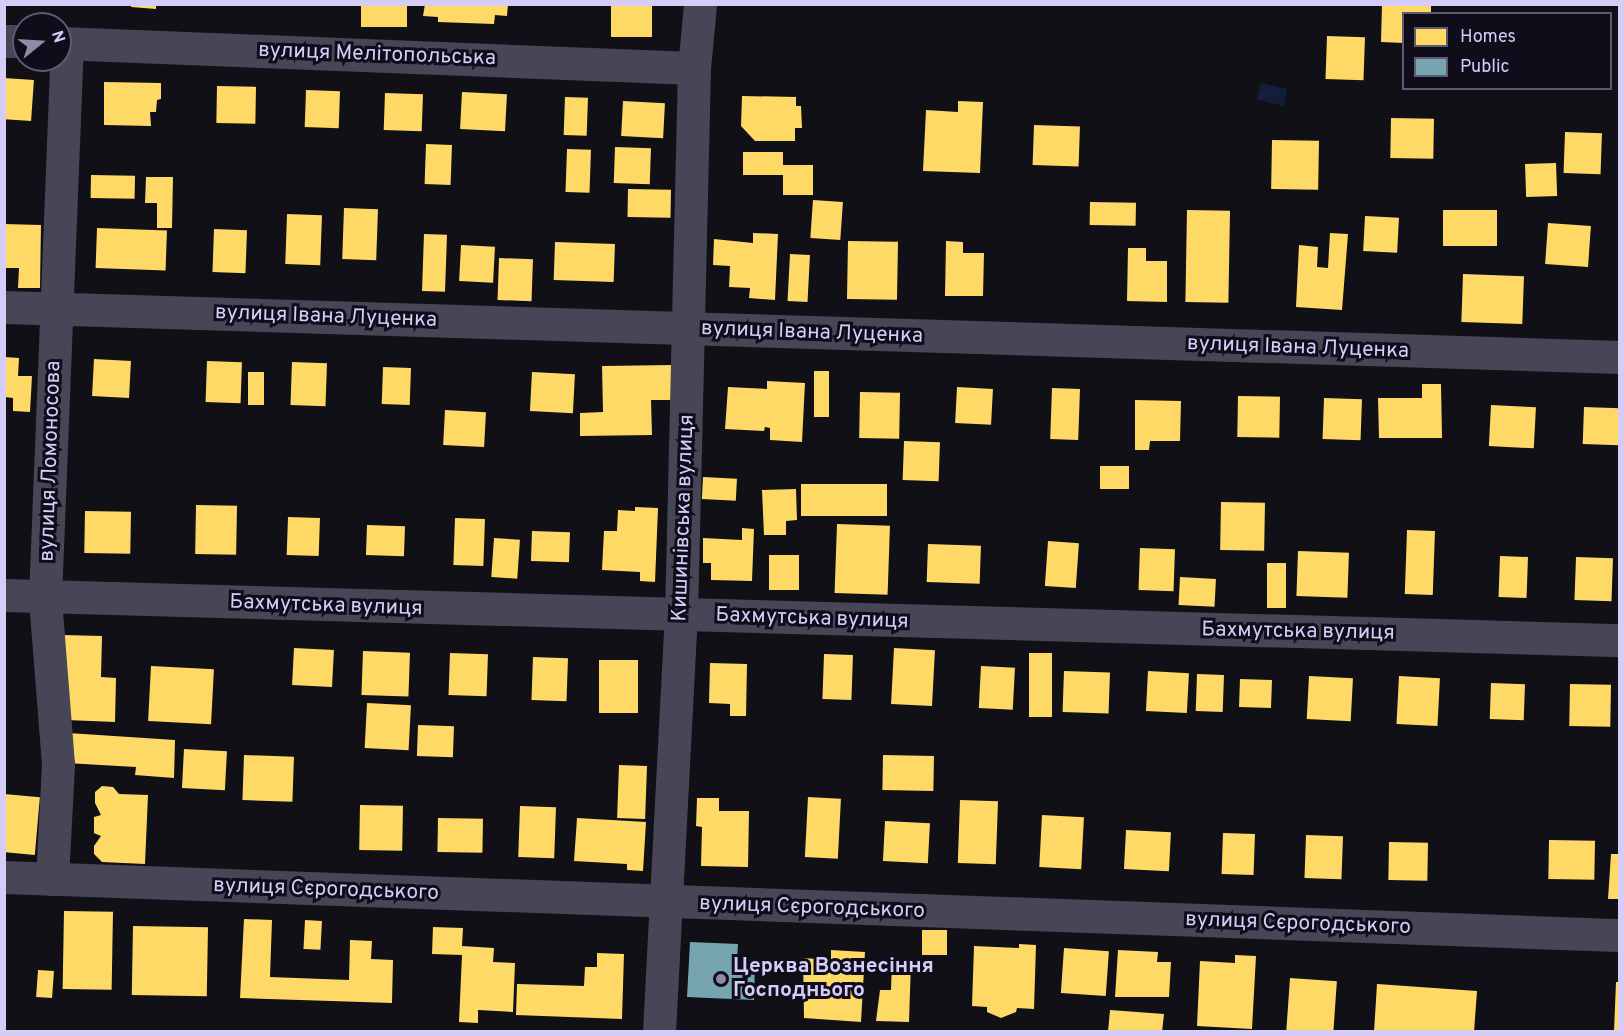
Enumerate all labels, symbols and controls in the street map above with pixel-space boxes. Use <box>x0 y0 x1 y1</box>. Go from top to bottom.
north arrow <box>12 12 72 72</box>
legend <box>1402 12 1612 90</box>
text: Homes <box>1460 26 1516 49</box>
text: N <box>46 28 69 46</box>
street label: вулиця Мелітопольська <box>258 38 496 72</box>
text: Public <box>1460 56 1510 79</box>
street label: вулиця Івана Луценка <box>215 301 437 333</box>
street label: вулиця Івана Луценка <box>701 317 923 349</box>
street label: вулиця Івана Луценка <box>1187 332 1409 364</box>
street label: вулиця Ломоносова <box>35 360 67 562</box>
street label: Кишинівська вулиця <box>668 414 700 622</box>
street label: Бахмутська вулиця <box>229 590 423 622</box>
street label: Бахмутська вулиця <box>715 603 909 635</box>
street label: Бахмутська вулиця <box>1201 618 1395 646</box>
street label: вулиця Сєрогодського <box>213 873 439 907</box>
street label: вулиця Сєрогодського <box>699 891 925 925</box>
street label: вулиця Сєрогодського <box>1185 907 1411 941</box>
place label: Церква Вознесіння Господнього <box>733 954 934 1004</box>
marker: Церква Вознесіння Господнього <box>714 972 728 986</box>

